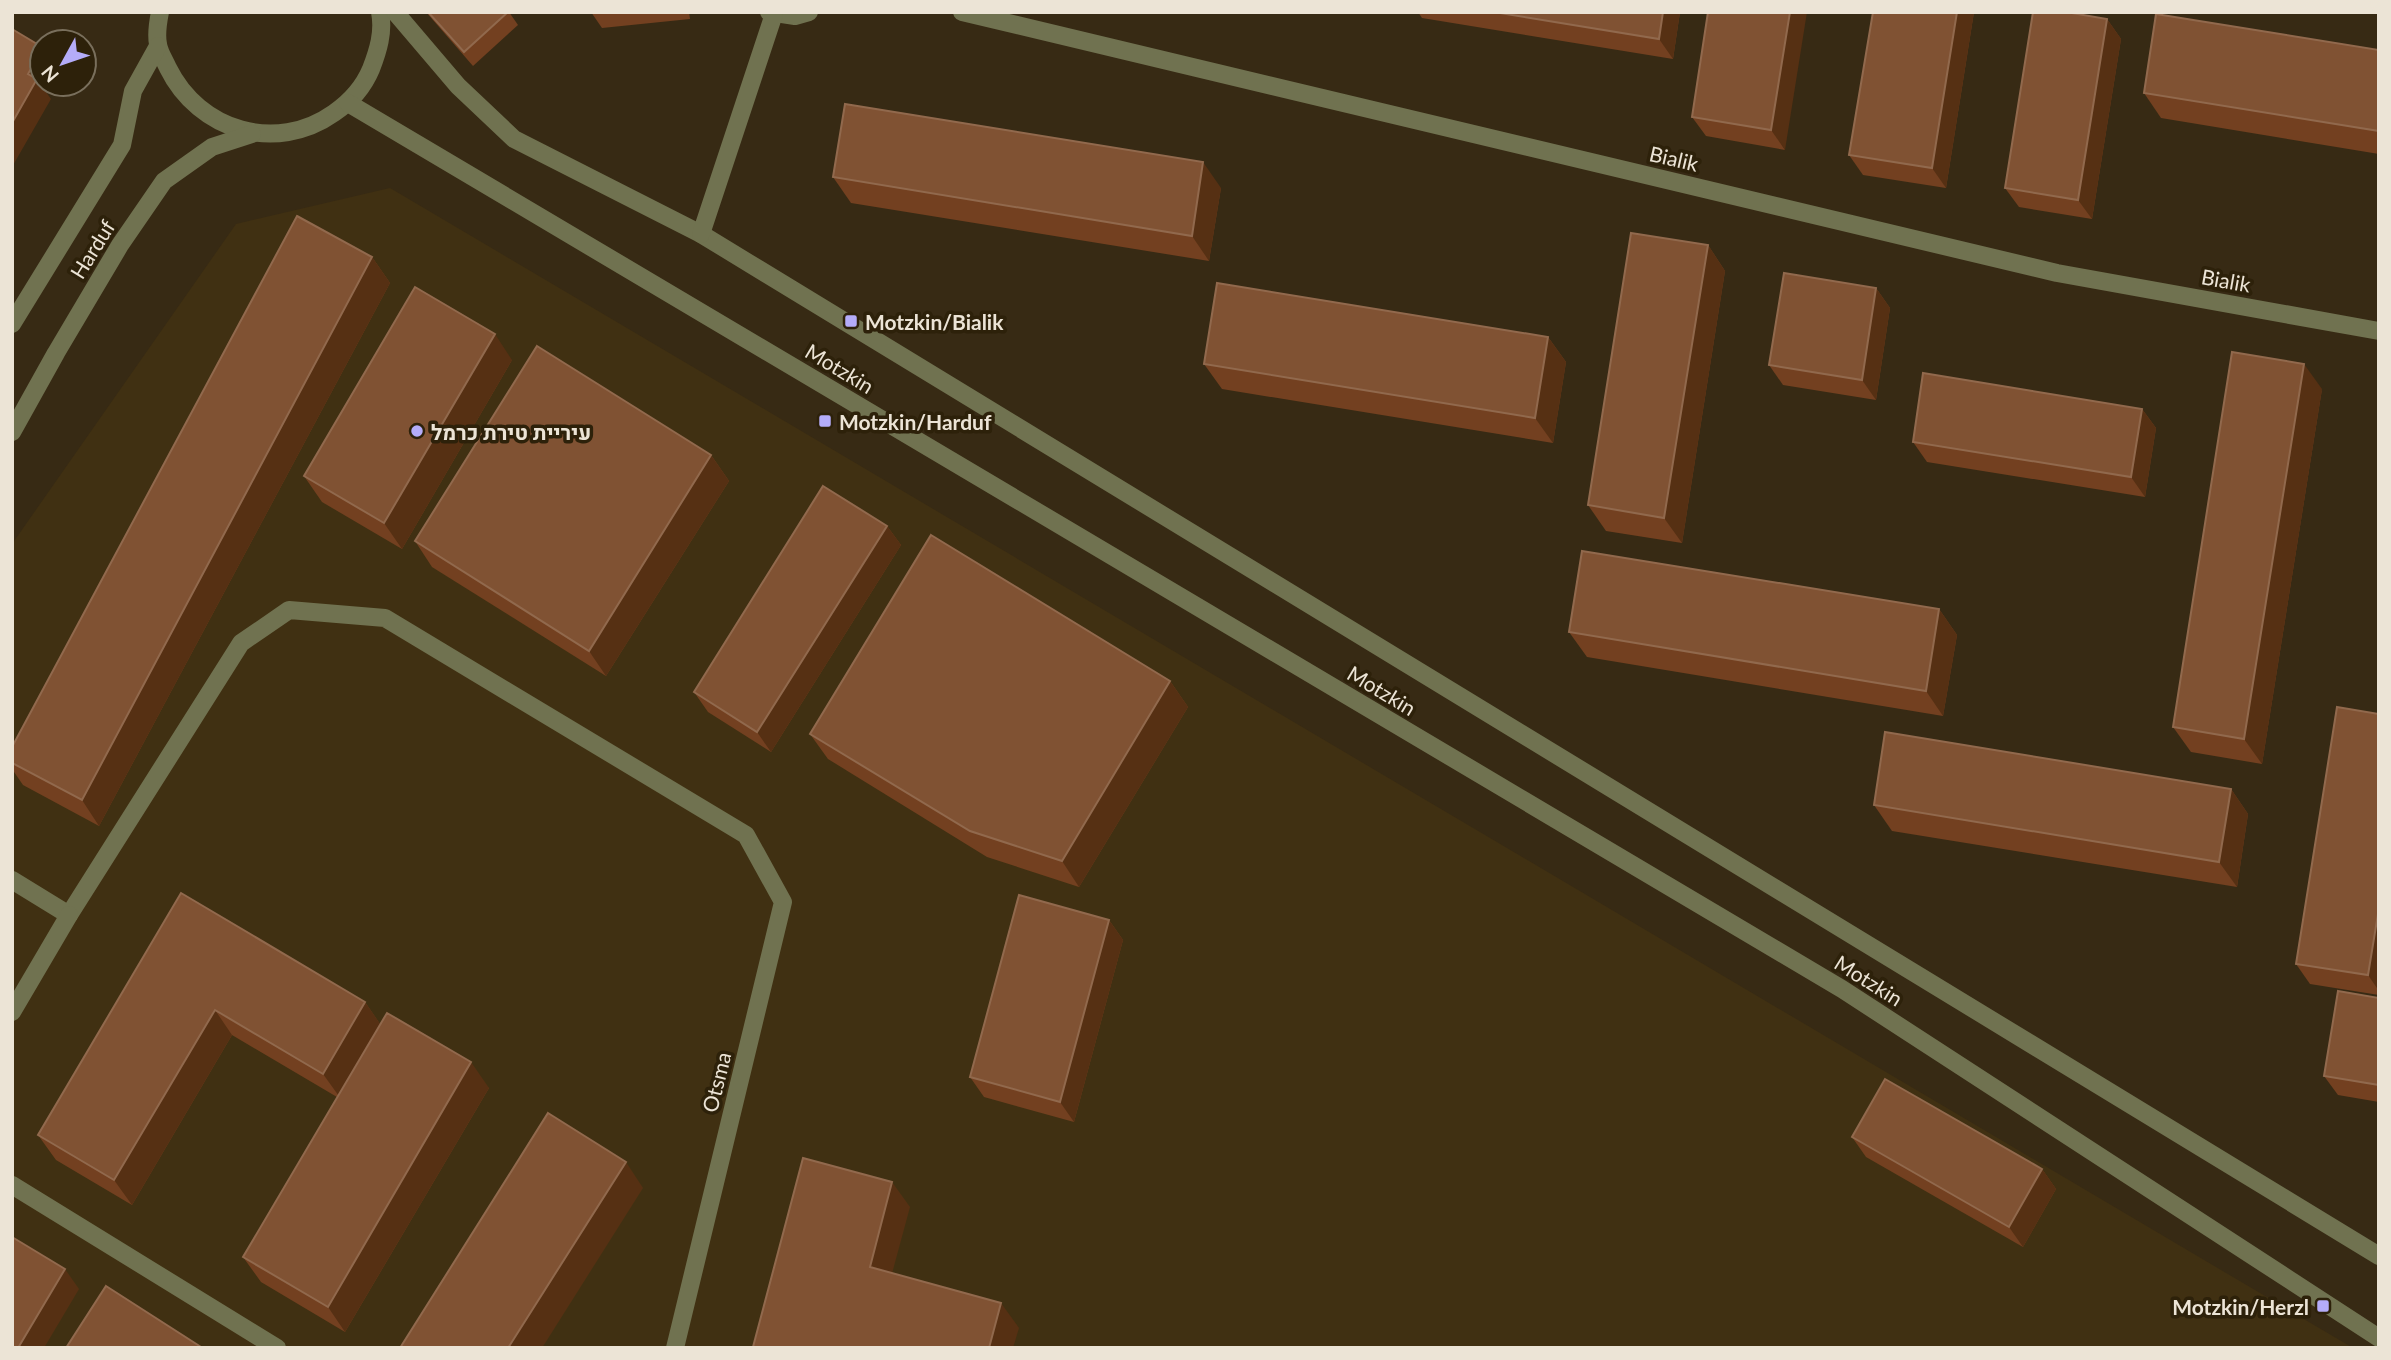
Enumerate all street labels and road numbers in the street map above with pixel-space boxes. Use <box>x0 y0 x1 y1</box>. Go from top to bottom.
street label: Bialik <box>1647 140 1701 176</box>
street label: Harduf <box>64 215 120 283</box>
street label: Bialik <box>2199 263 2253 297</box>
street label: Motzkin <box>801 338 879 398</box>
street label: Motzkin <box>1343 660 1421 720</box>
street label: Motzkin <box>1830 949 1908 1011</box>
street label: Otsma <box>696 1049 736 1115</box>

